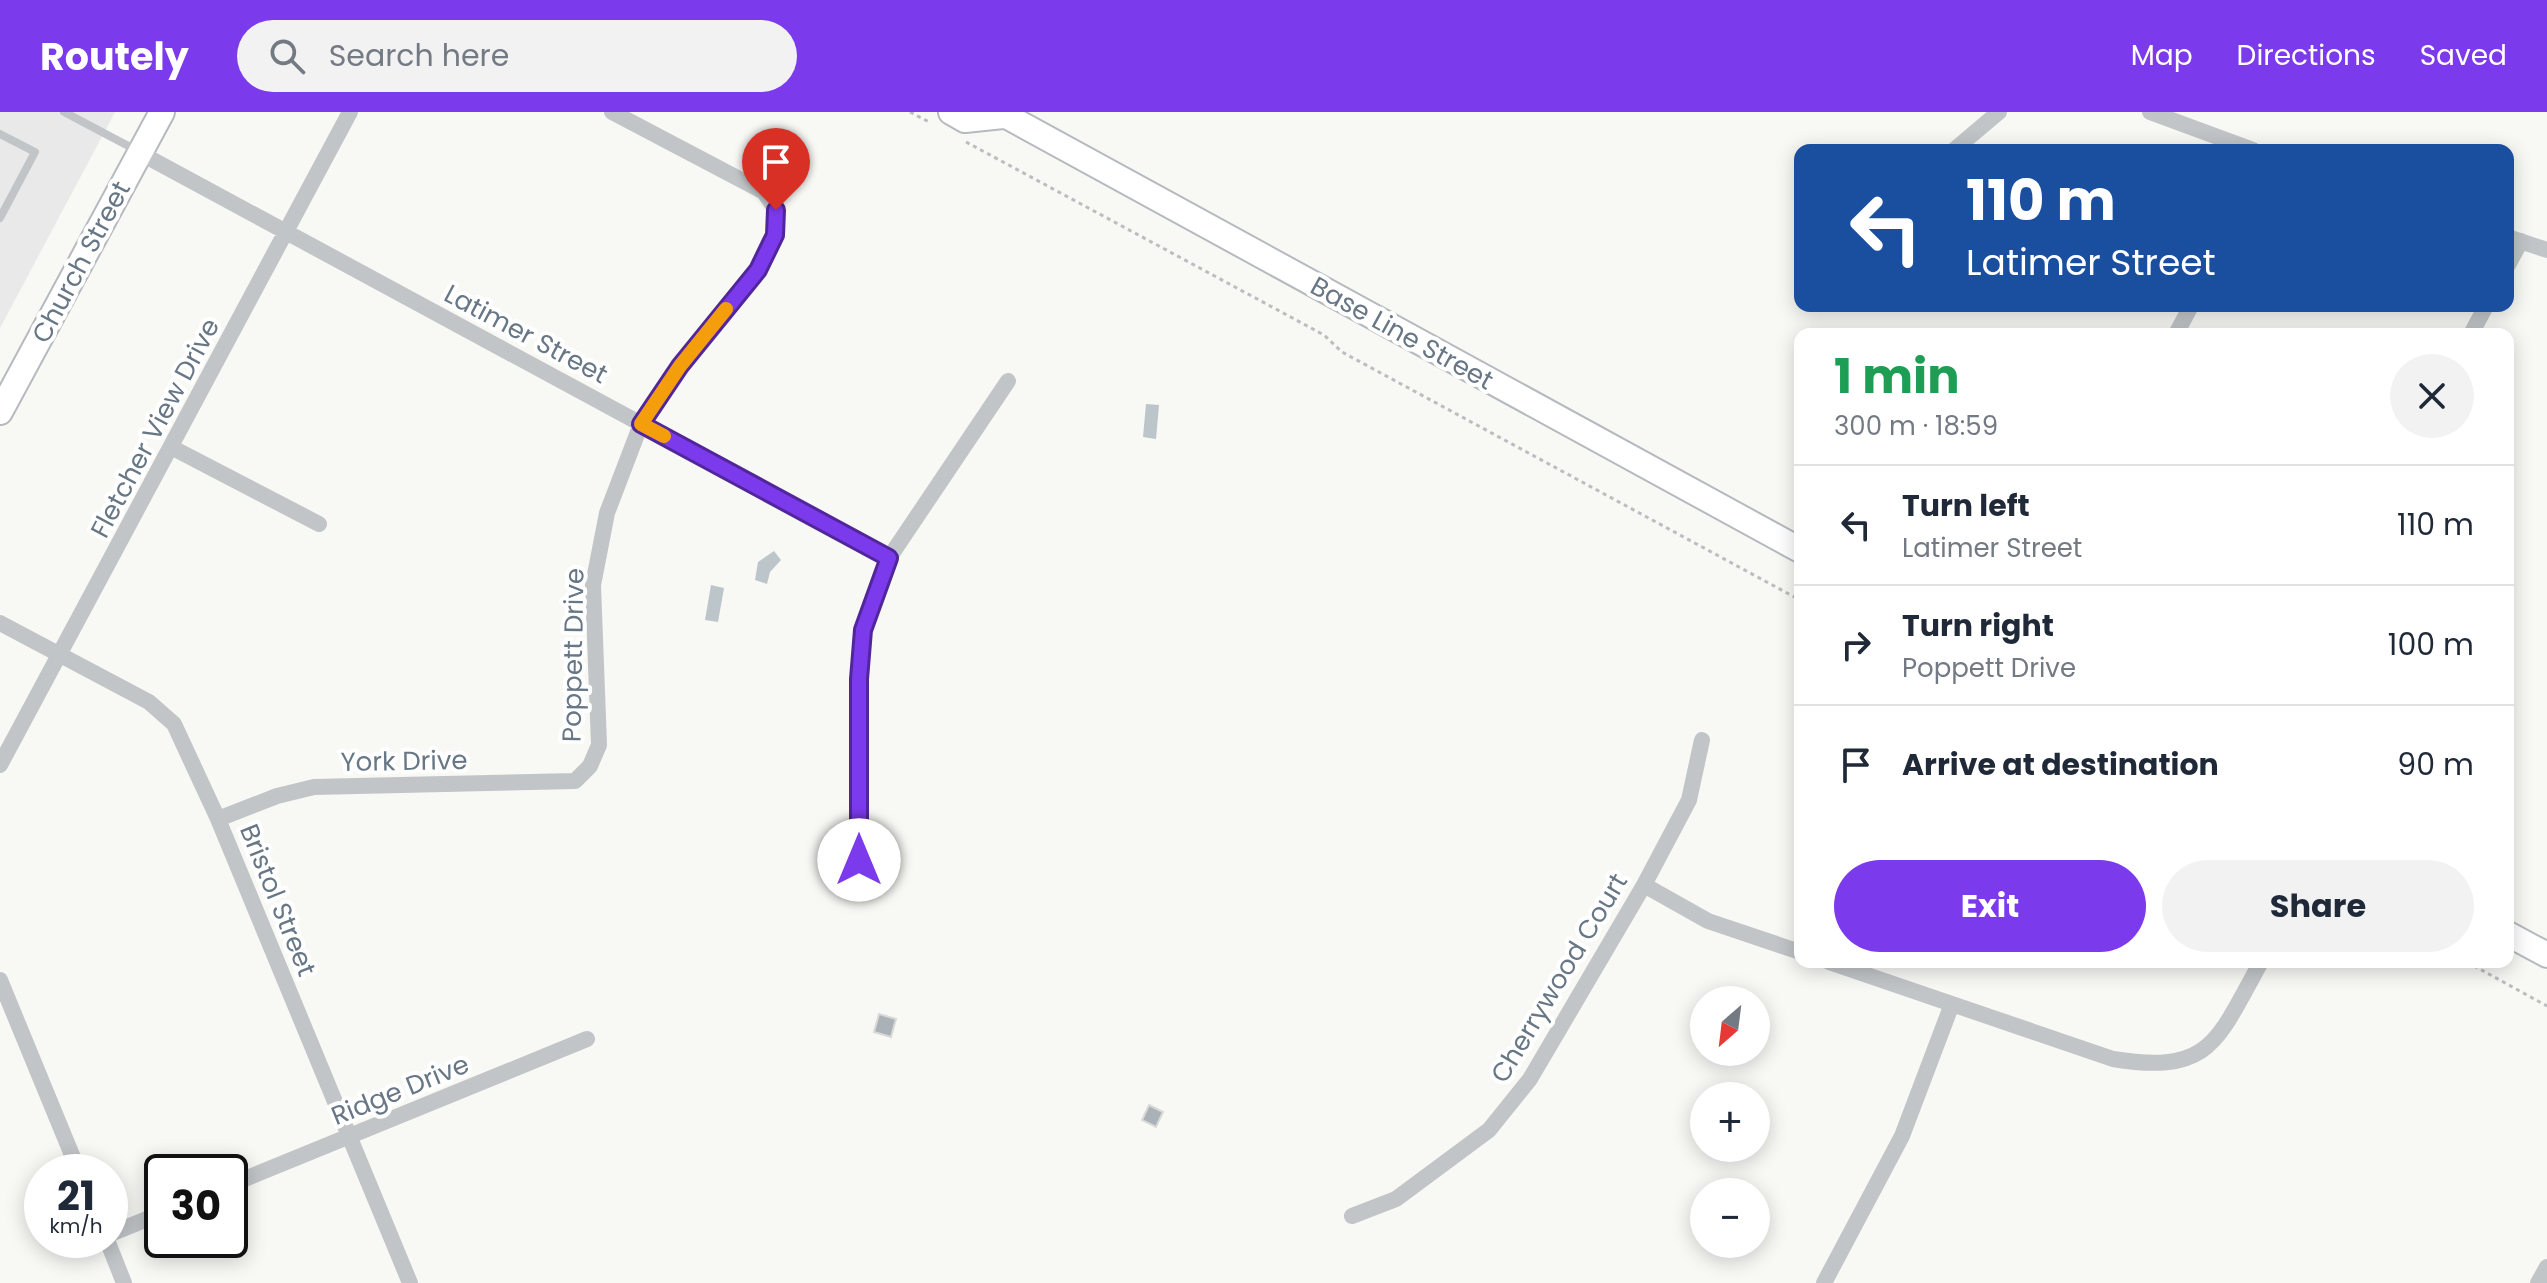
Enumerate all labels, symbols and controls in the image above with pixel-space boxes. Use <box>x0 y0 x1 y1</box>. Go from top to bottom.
search box <box>237 20 797 92</box>
text: Routely <box>40 30 189 83</box>
icon: search <box>265 34 309 78</box>
text: Search here <box>329 34 509 77</box>
text: Map <box>2131 36 2193 75</box>
text: Directions <box>2237 36 2376 75</box>
text: Saved <box>2420 36 2507 75</box>
pin <box>742 128 810 210</box>
icon: arrive <box>754 140 798 184</box>
text: 110 m <box>1966 161 2116 240</box>
street label: Church Street <box>23 175 139 349</box>
icon: left <box>1834 176 1938 280</box>
text: Latimer Street <box>1966 237 2216 288</box>
street label: Base Line Street <box>1304 268 1500 398</box>
street label: Latimer Street <box>438 276 614 392</box>
street label: Fletcher View Drive <box>82 312 228 544</box>
text: 1 min <box>1834 343 1960 410</box>
button: close <box>2390 354 2474 438</box>
text: 300 m · 18:59 <box>1834 408 1998 444</box>
text: Turn left <box>1902 484 2030 527</box>
icon: left <box>1834 503 1878 547</box>
text: 110 m <box>2397 503 2474 546</box>
text: Latimer Street <box>1902 530 2082 566</box>
street label: Poppett Drive <box>553 568 593 742</box>
text: Turn right <box>1902 604 2054 647</box>
icon: right <box>1834 623 1878 667</box>
text: 100 m <box>2388 623 2474 666</box>
text: Poppett Drive <box>1902 650 2076 686</box>
street label: York Drive <box>340 742 468 780</box>
icon: arrive <box>1834 743 1878 787</box>
text: Arrive at destination <box>1902 743 2219 786</box>
text: 90 m <box>2397 743 2474 786</box>
position arrow <box>817 818 901 902</box>
street label: Bristol Street <box>231 819 325 981</box>
button: Exit <box>1834 860 2146 952</box>
button: Share <box>2162 860 2474 952</box>
street label: Cherrywood Court <box>1482 867 1636 1089</box>
north arrow <box>1690 986 1770 1066</box>
map controls <box>1690 986 1770 1258</box>
street label: Ridge Drive <box>326 1046 474 1134</box>
button: + <box>1690 1082 1770 1162</box>
speed limit sign: 30 <box>144 1154 248 1258</box>
text: 21 <box>57 1168 95 1224</box>
button: − <box>1690 1178 1770 1258</box>
text: km/h <box>49 1212 103 1240</box>

